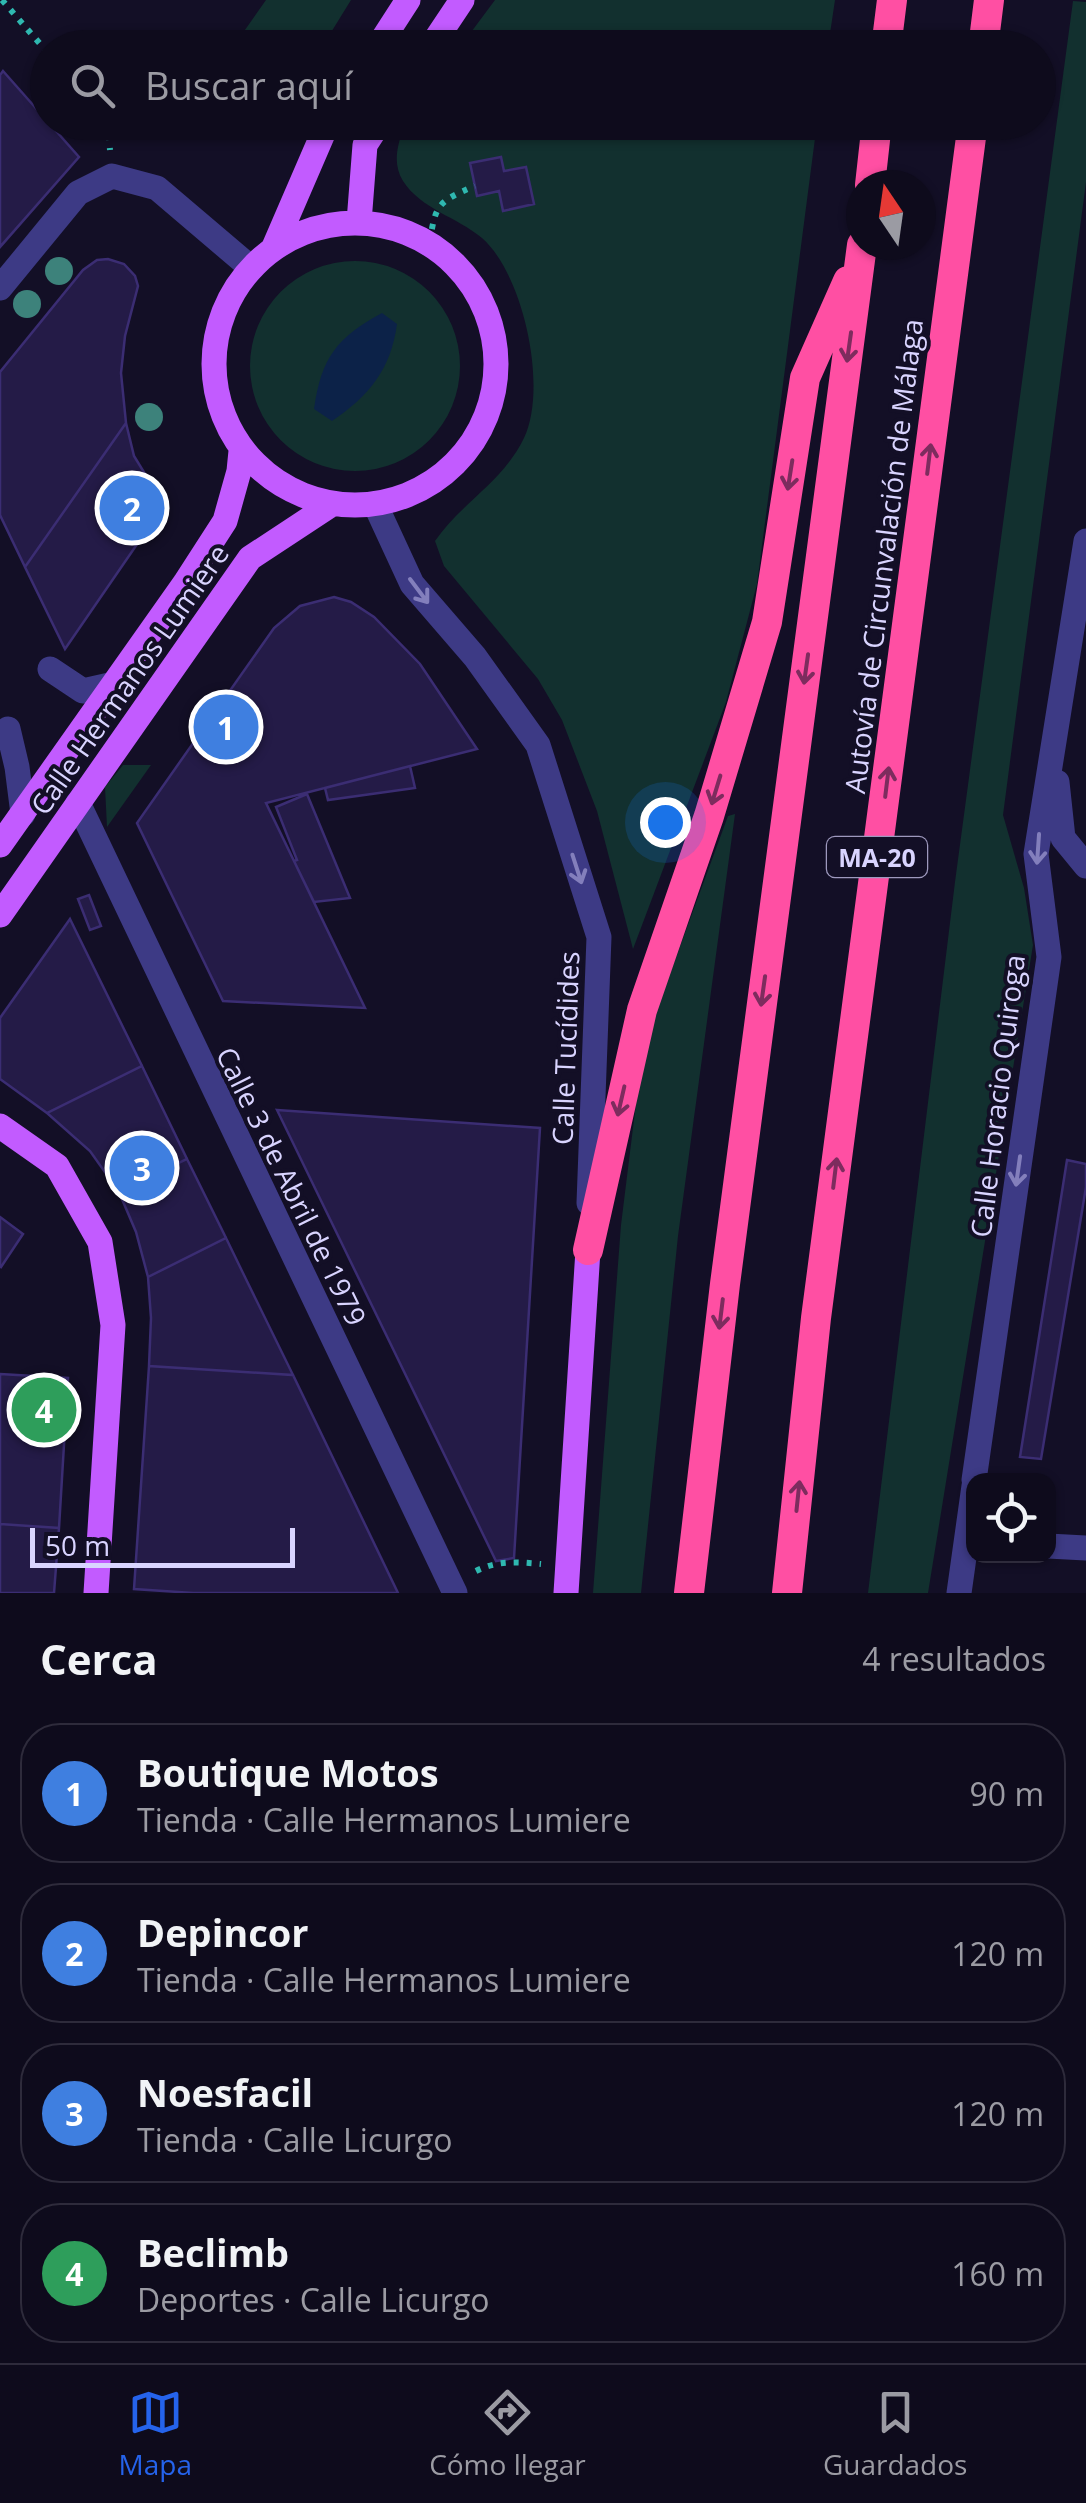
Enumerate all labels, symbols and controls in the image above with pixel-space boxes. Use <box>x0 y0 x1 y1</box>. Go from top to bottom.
search box <box>30 30 1056 140</box>
icon: search <box>65 58 120 113</box>
text: Buscar aquí <box>145 59 353 111</box>
north arrow <box>846 170 936 260</box>
street label: Autovía de Circunvalación de Málaga <box>835 317 931 795</box>
one-way arrow <box>839 330 858 363</box>
one-way arrow <box>920 444 939 476</box>
one-way arrow <box>780 458 799 490</box>
pin: 2 <box>100 470 164 546</box>
street label: Calle Hermanos Lumiere <box>21 536 237 822</box>
one-way arrow <box>409 577 430 604</box>
one-way arrow <box>796 653 815 685</box>
pin: 1 <box>194 690 258 764</box>
one-way arrow <box>878 766 896 798</box>
one-way arrow <box>706 774 724 806</box>
your location <box>640 797 691 848</box>
one-way arrow <box>1029 832 1048 864</box>
road number: MA-20 <box>827 837 927 877</box>
one-way arrow <box>570 853 588 885</box>
street label: Calle Tucídides <box>543 950 587 1146</box>
street label: Calle Horacio Quiroga <box>961 953 1033 1239</box>
one-way arrow <box>754 975 772 1007</box>
street label: Calle 3 de Abril de 1979 <box>208 1040 376 1332</box>
one-way arrow <box>611 1084 630 1116</box>
pin: 3 <box>110 1130 174 1206</box>
one-way arrow <box>1009 1154 1027 1186</box>
one-way arrow <box>827 1158 845 1190</box>
one-way arrow <box>711 1297 730 1329</box>
pin: 4 <box>12 1372 76 1448</box>
map controls <box>966 1473 1056 1563</box>
button: locate <box>966 1473 1056 1563</box>
one-way arrow <box>788 1480 807 1513</box>
scale bar <box>30 1523 295 1568</box>
text: 50 m <box>45 1526 110 1564</box>
text: Cerca <box>40 1630 158 1687</box>
text: 4 resultados <box>862 1637 1046 1680</box>
text: Boutique Motos <box>137 1746 439 1798</box>
text: 1 <box>65 1772 84 1815</box>
text: 90 m <box>969 1772 1044 1815</box>
text: Tienda · Calle Hermanos Lumiere <box>137 1798 631 1841</box>
text: Depincor <box>137 1906 309 1958</box>
text: 2 <box>65 1932 84 1975</box>
text: 120 m <box>951 1932 1044 1975</box>
text: Tienda · Calle Hermanos Lumiere <box>137 1958 631 2001</box>
text: Noesfacil <box>137 2066 313 2118</box>
text: 3 <box>65 2092 84 2135</box>
text: 120 m <box>951 2092 1044 2135</box>
text: Tienda · Calle Licurgo <box>137 2118 453 2161</box>
text: Beclimb <box>137 2226 289 2278</box>
text: 4 <box>65 2252 84 2295</box>
text: 160 m <box>951 2252 1044 2295</box>
text: Deportes · Calle Licurgo <box>137 2278 490 2321</box>
tab: Mapa <box>119 2385 192 2483</box>
tab: Cómo llegar <box>429 2385 586 2483</box>
tab: Guardados <box>823 2385 967 2483</box>

